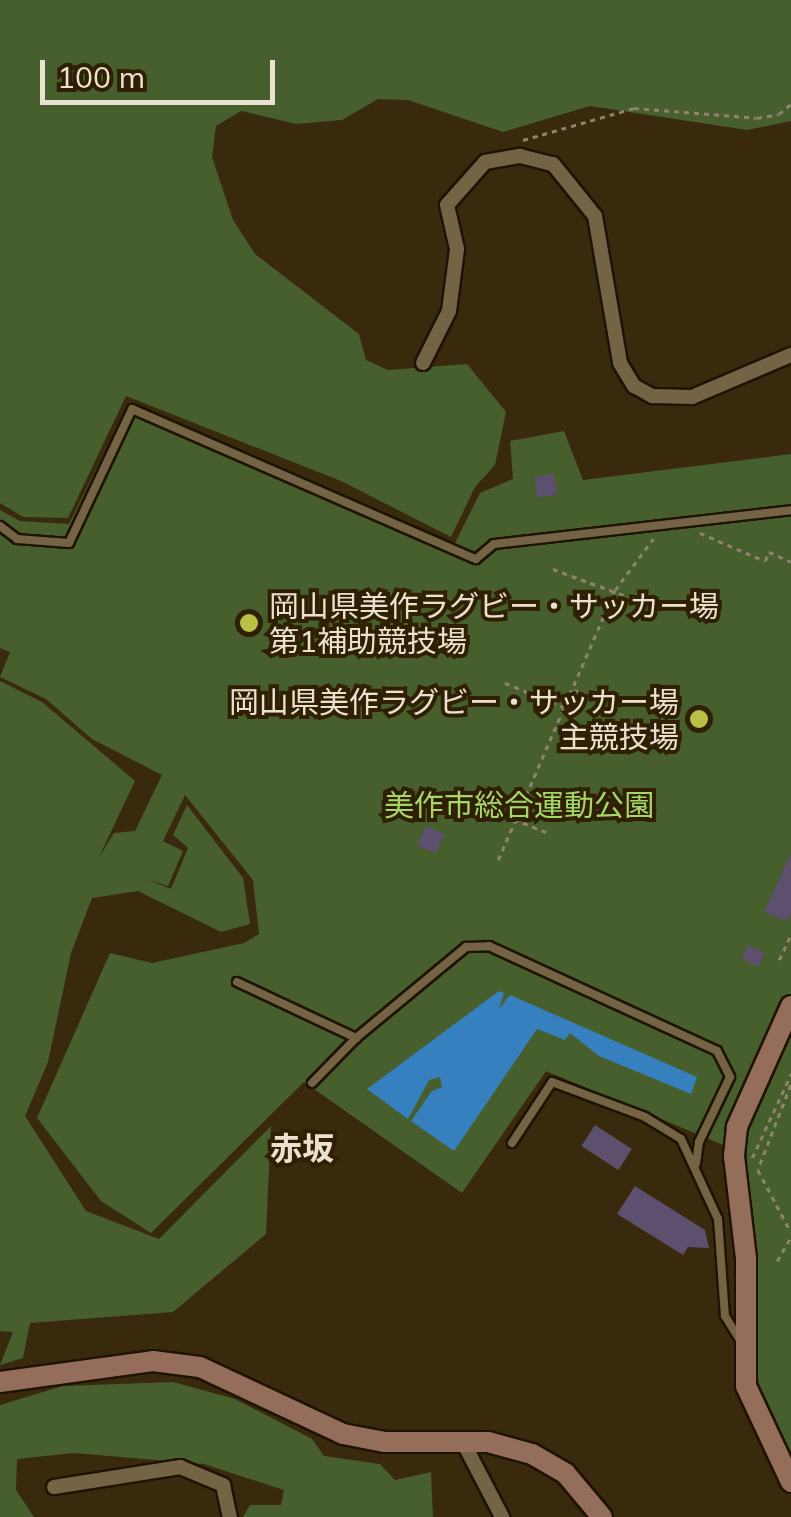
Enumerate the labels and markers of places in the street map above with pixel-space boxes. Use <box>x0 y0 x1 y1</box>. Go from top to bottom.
place label: 岡山県美作ラグビー・サッカー場 第1補助競技場 <box>269 588 719 658</box>
marker: 岡山県美作ラグビー・サッカー場 第1補助競技場 <box>238 612 260 634</box>
place label: 岡山県美作ラグビー・サッカー場 主競技場 <box>229 684 679 754</box>
marker: 岡山県美作ラグビー・サッカー場 主競技場 <box>688 708 710 730</box>

